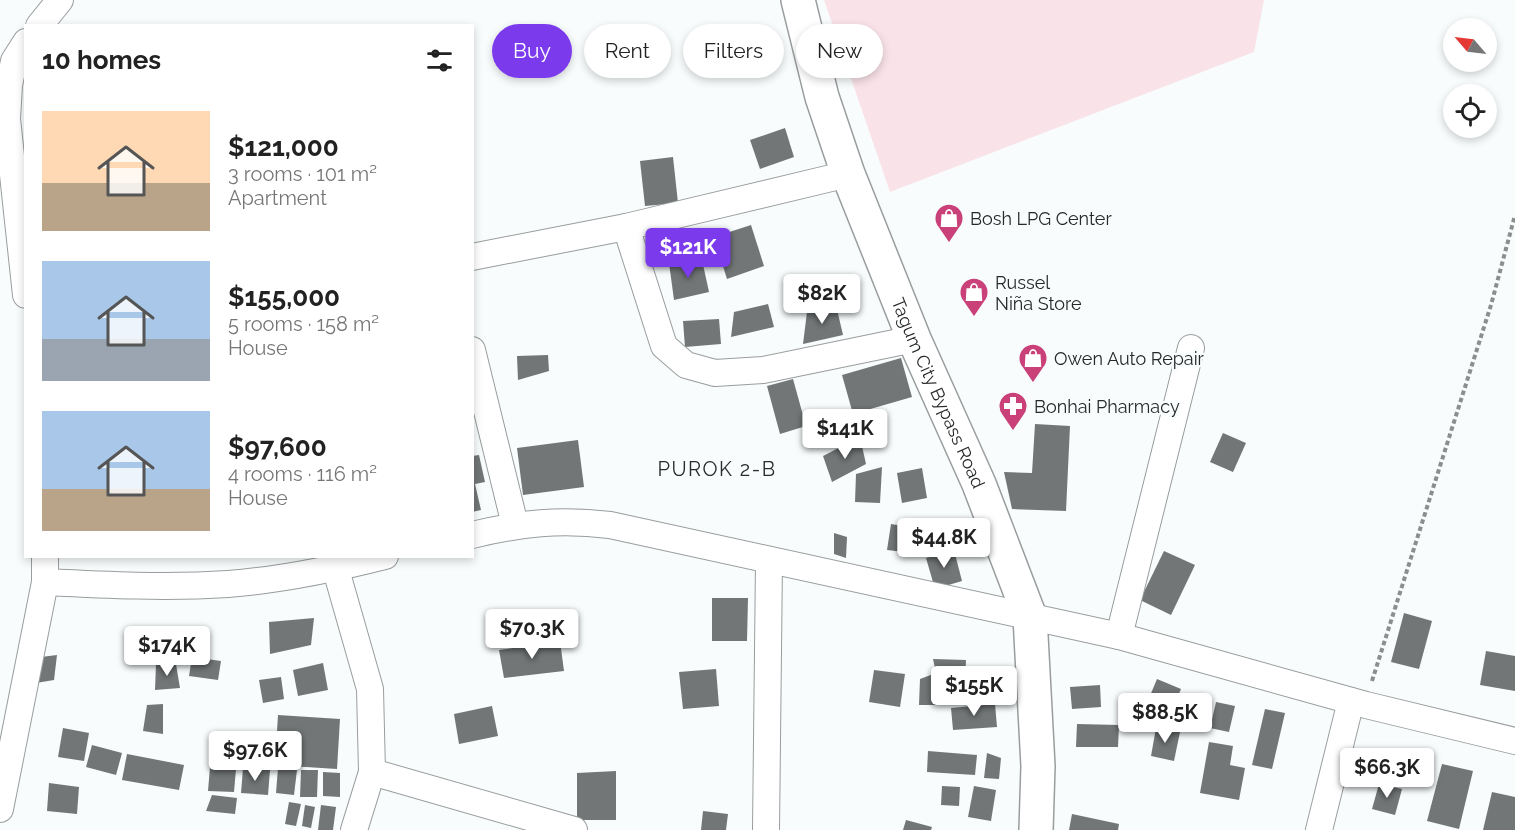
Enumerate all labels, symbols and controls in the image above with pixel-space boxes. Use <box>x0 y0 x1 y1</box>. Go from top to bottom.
north arrow <box>1443 18 1497 72</box>
map controls <box>1443 18 1497 138</box>
chip: Buy <box>492 24 572 78</box>
chip: Rent <box>584 24 671 78</box>
chip: Filters <box>683 24 784 78</box>
chip: New <box>796 24 883 78</box>
icon: filters <box>423 44 456 77</box>
text: 10 homes <box>42 45 161 75</box>
button: locate <box>1443 84 1497 138</box>
text: $121,000 <box>228 132 339 162</box>
icon: home <box>90 135 162 207</box>
text: 3 rooms · 101 m² <box>228 162 377 186</box>
text: Apartment <box>228 186 327 210</box>
shop icon: Bosh LPG Center <box>933 202 965 244</box>
place label: Bosh LPG Center <box>970 208 1112 229</box>
pin: $121K <box>646 228 730 279</box>
text: $121K <box>659 235 717 259</box>
place label: Russel Niña Store <box>995 272 1082 314</box>
pin: $82K <box>786 274 858 325</box>
shop icon: Russel Niña Store <box>958 276 990 318</box>
text: $82K <box>797 281 847 305</box>
text: $155,000 <box>228 282 340 312</box>
icon: home <box>90 285 162 357</box>
street label: Tagum City Bypass Road <box>888 294 990 491</box>
text: 5 rooms · 158 m² <box>228 312 379 336</box>
text: House <box>228 336 288 360</box>
shop icon: Owen Auto Repair <box>1017 342 1049 384</box>
place label: Owen Auto Repair <box>1054 348 1205 369</box>
pharmacy icon: Bonhai Pharmacy <box>997 390 1029 432</box>
place label: Bonhai Pharmacy <box>1034 396 1180 417</box>
pin: $141K <box>803 409 887 460</box>
text: $141K <box>816 416 874 440</box>
text: $97,600 <box>228 432 327 462</box>
icon: home <box>90 435 162 507</box>
district label: PUROK 2-B <box>657 457 777 481</box>
text: 4 rooms · 116 m² <box>228 462 377 486</box>
text: House <box>228 486 288 510</box>
pin: $44.8K <box>895 518 993 569</box>
text: $44.8K <box>911 525 977 549</box>
pin: $70.3K <box>483 609 581 660</box>
text: $70.3K <box>499 616 565 640</box>
pin: $174K <box>125 626 209 677</box>
text: $174K <box>138 633 196 657</box>
pin: $155K <box>932 666 1016 717</box>
text: $155K <box>945 673 1003 697</box>
pin: $88.5K <box>1116 693 1214 744</box>
text: $88.5K <box>1132 700 1198 724</box>
pin: $97.6K <box>206 731 304 782</box>
text: $97.6K <box>223 738 287 762</box>
pin: $66.3K <box>1338 748 1436 799</box>
text: $66.3K <box>1354 755 1420 779</box>

